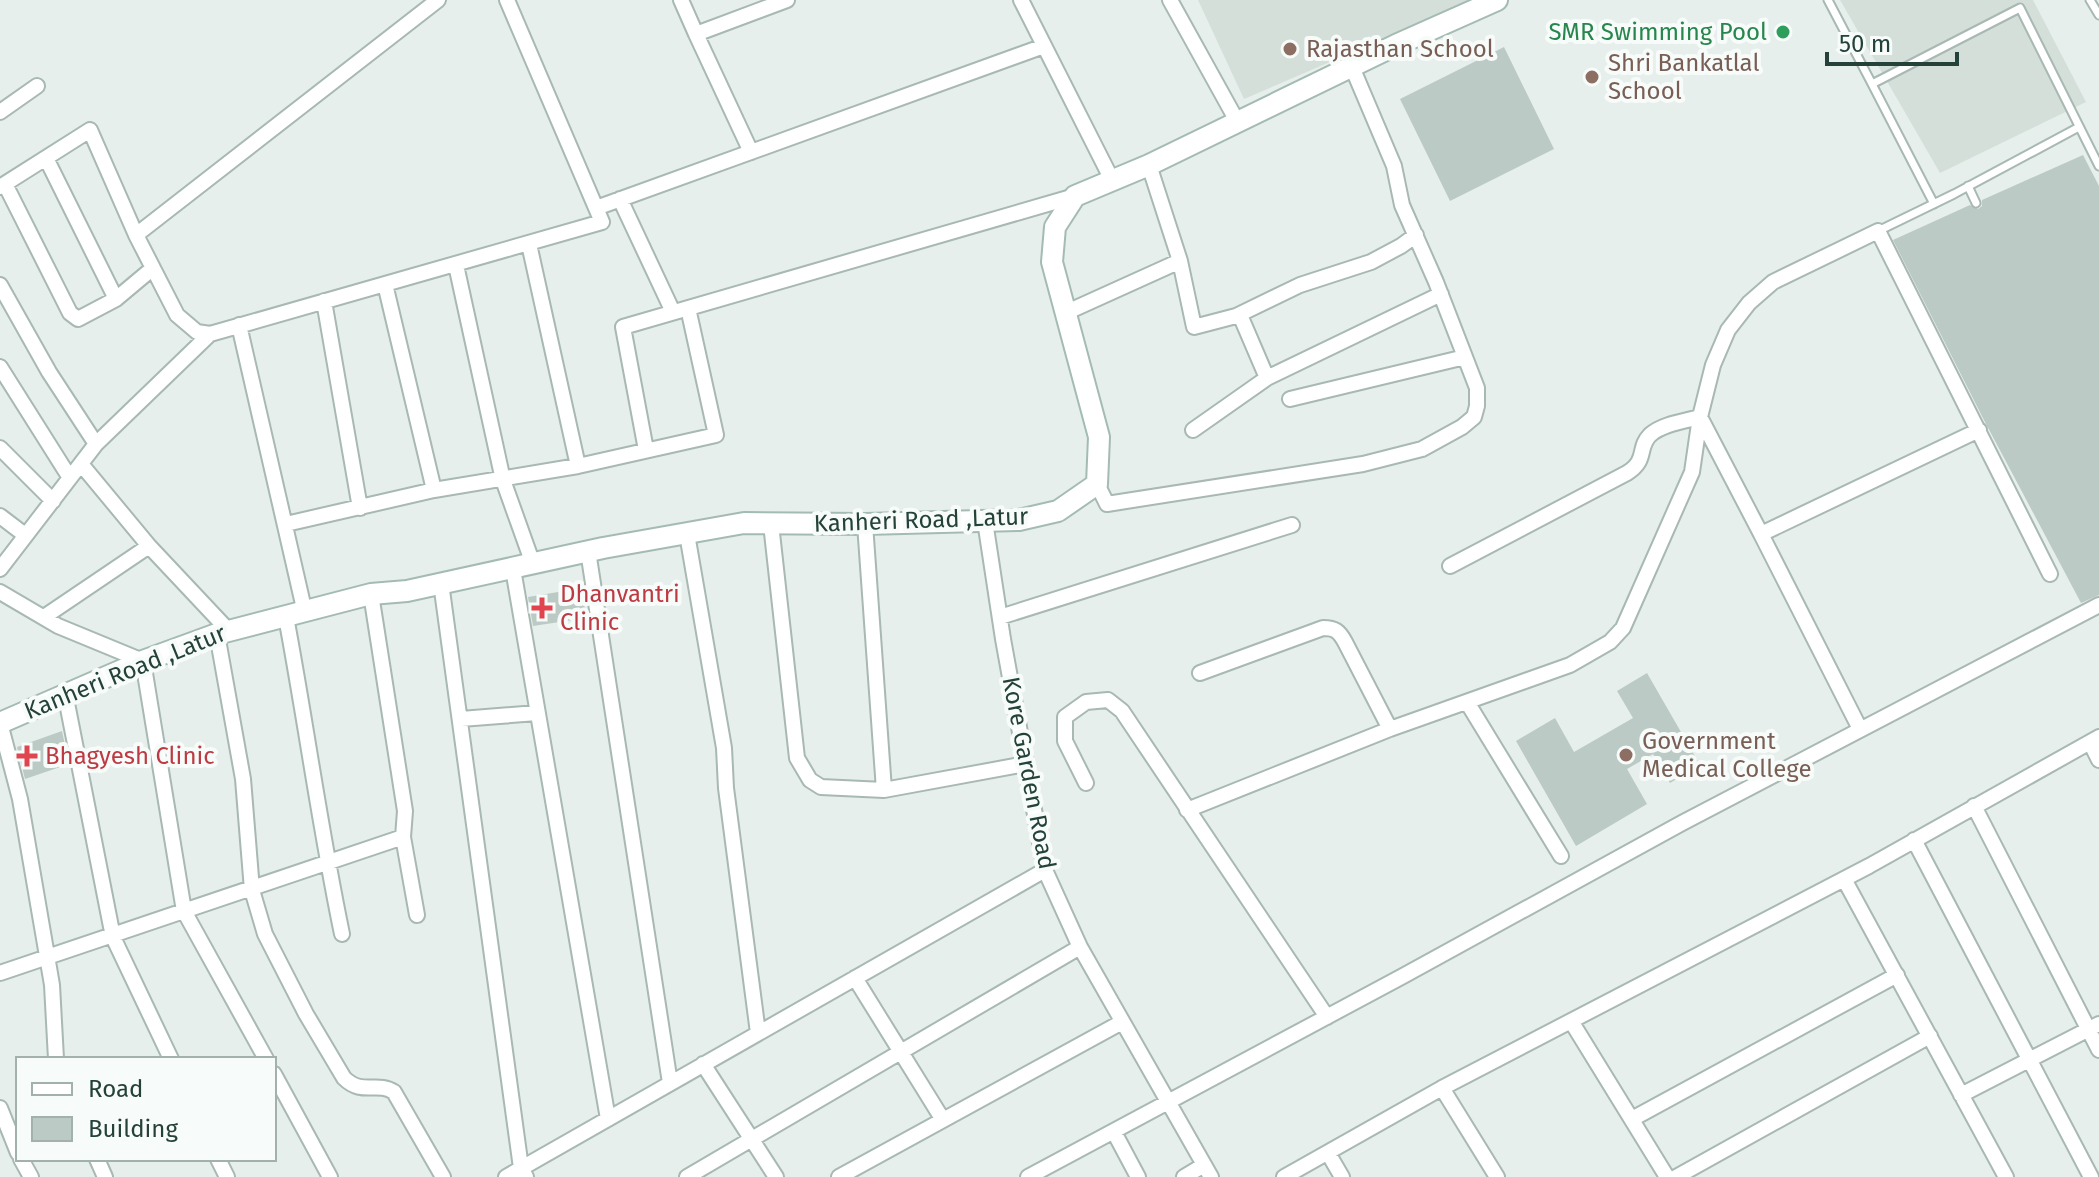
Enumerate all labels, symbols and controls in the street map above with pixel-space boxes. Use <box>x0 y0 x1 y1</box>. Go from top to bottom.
scale bar <box>1827 16 1957 66</box>
place label: SMR Swimming Pool <box>1548 18 1767 46</box>
marker: SMR Swimming Pool <box>1774 23 1792 41</box>
text: 50 m <box>1839 30 1891 58</box>
place label: Rajasthan School <box>1306 35 1494 63</box>
marker: Rajasthan School <box>1281 40 1299 58</box>
place label: Shri Bankatlal School <box>1608 49 1759 105</box>
marker: Shri Bankatlal School <box>1583 68 1601 86</box>
street label: Kanheri Road ,Latur <box>813 502 1030 538</box>
place label: Dhanvantri Clinic <box>560 580 680 636</box>
marker: Dhanvantri Clinic <box>531 597 553 619</box>
street label: Kanheri Road ,Latur <box>20 619 230 725</box>
street label: Kore Garden Road <box>997 674 1061 872</box>
place label: Government Medical College <box>1642 727 1812 783</box>
place label: Bhagyesh Clinic <box>45 742 215 770</box>
marker: Bhagyesh Clinic <box>16 745 38 767</box>
marker: Government Medical College <box>1617 746 1635 764</box>
legend <box>16 1057 276 1161</box>
text: Road <box>88 1075 143 1103</box>
text: Building <box>88 1115 178 1143</box>

